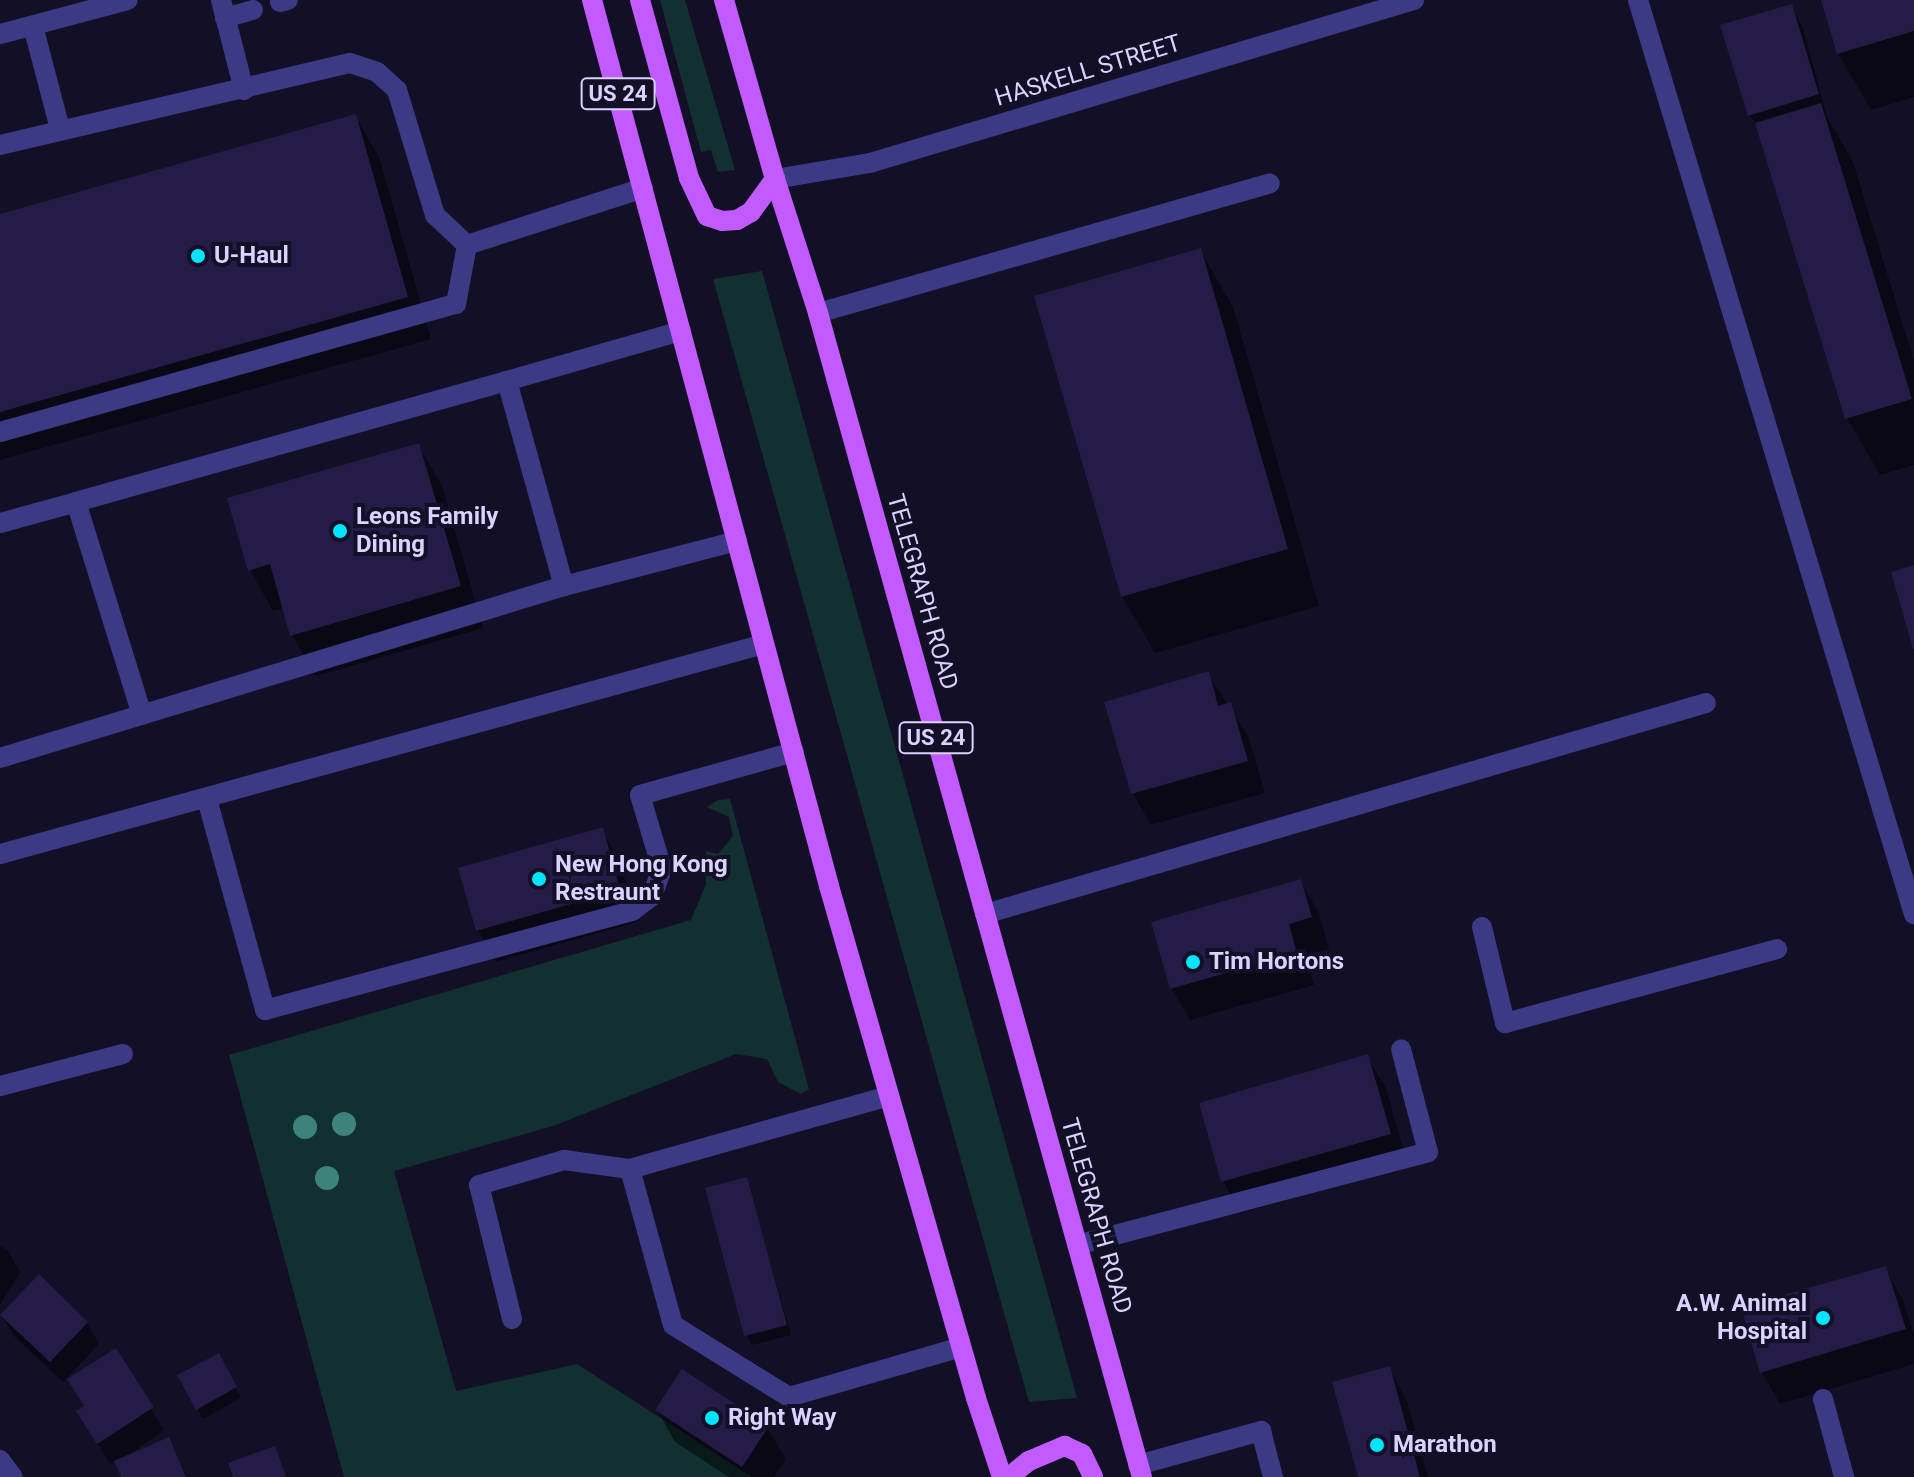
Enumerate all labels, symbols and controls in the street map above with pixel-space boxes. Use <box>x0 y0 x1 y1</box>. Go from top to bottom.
street label: HASKELL STREET <box>992 29 1184 113</box>
road number: US 24 <box>580 76 656 112</box>
place label: U-Haul <box>214 242 289 270</box>
marker: U-Haul <box>189 247 207 265</box>
street label: TELEGRAPH ROAD <box>880 491 964 693</box>
place label: Leons Family Dining <box>356 503 498 559</box>
marker: Leons Family Dining <box>331 522 349 540</box>
road number: US 24 <box>898 720 974 756</box>
place label: New Hong Kong Restraunt <box>555 851 728 907</box>
marker: New Hong Kong Restraunt <box>530 870 548 888</box>
place label: Tim Hortons <box>1209 948 1344 976</box>
marker: Tim Hortons <box>1184 953 1202 971</box>
street label: TELEGRAPH ROAD <box>1054 1115 1138 1317</box>
place label: A.W. Animal Hospital <box>1676 1290 1807 1346</box>
marker: A.W. Animal Hospital <box>1814 1309 1832 1327</box>
place label: Right Way <box>728 1404 836 1432</box>
marker: Right Way <box>703 1409 721 1427</box>
place label: Marathon <box>1393 1431 1497 1459</box>
marker: Marathon <box>1368 1436 1386 1454</box>

